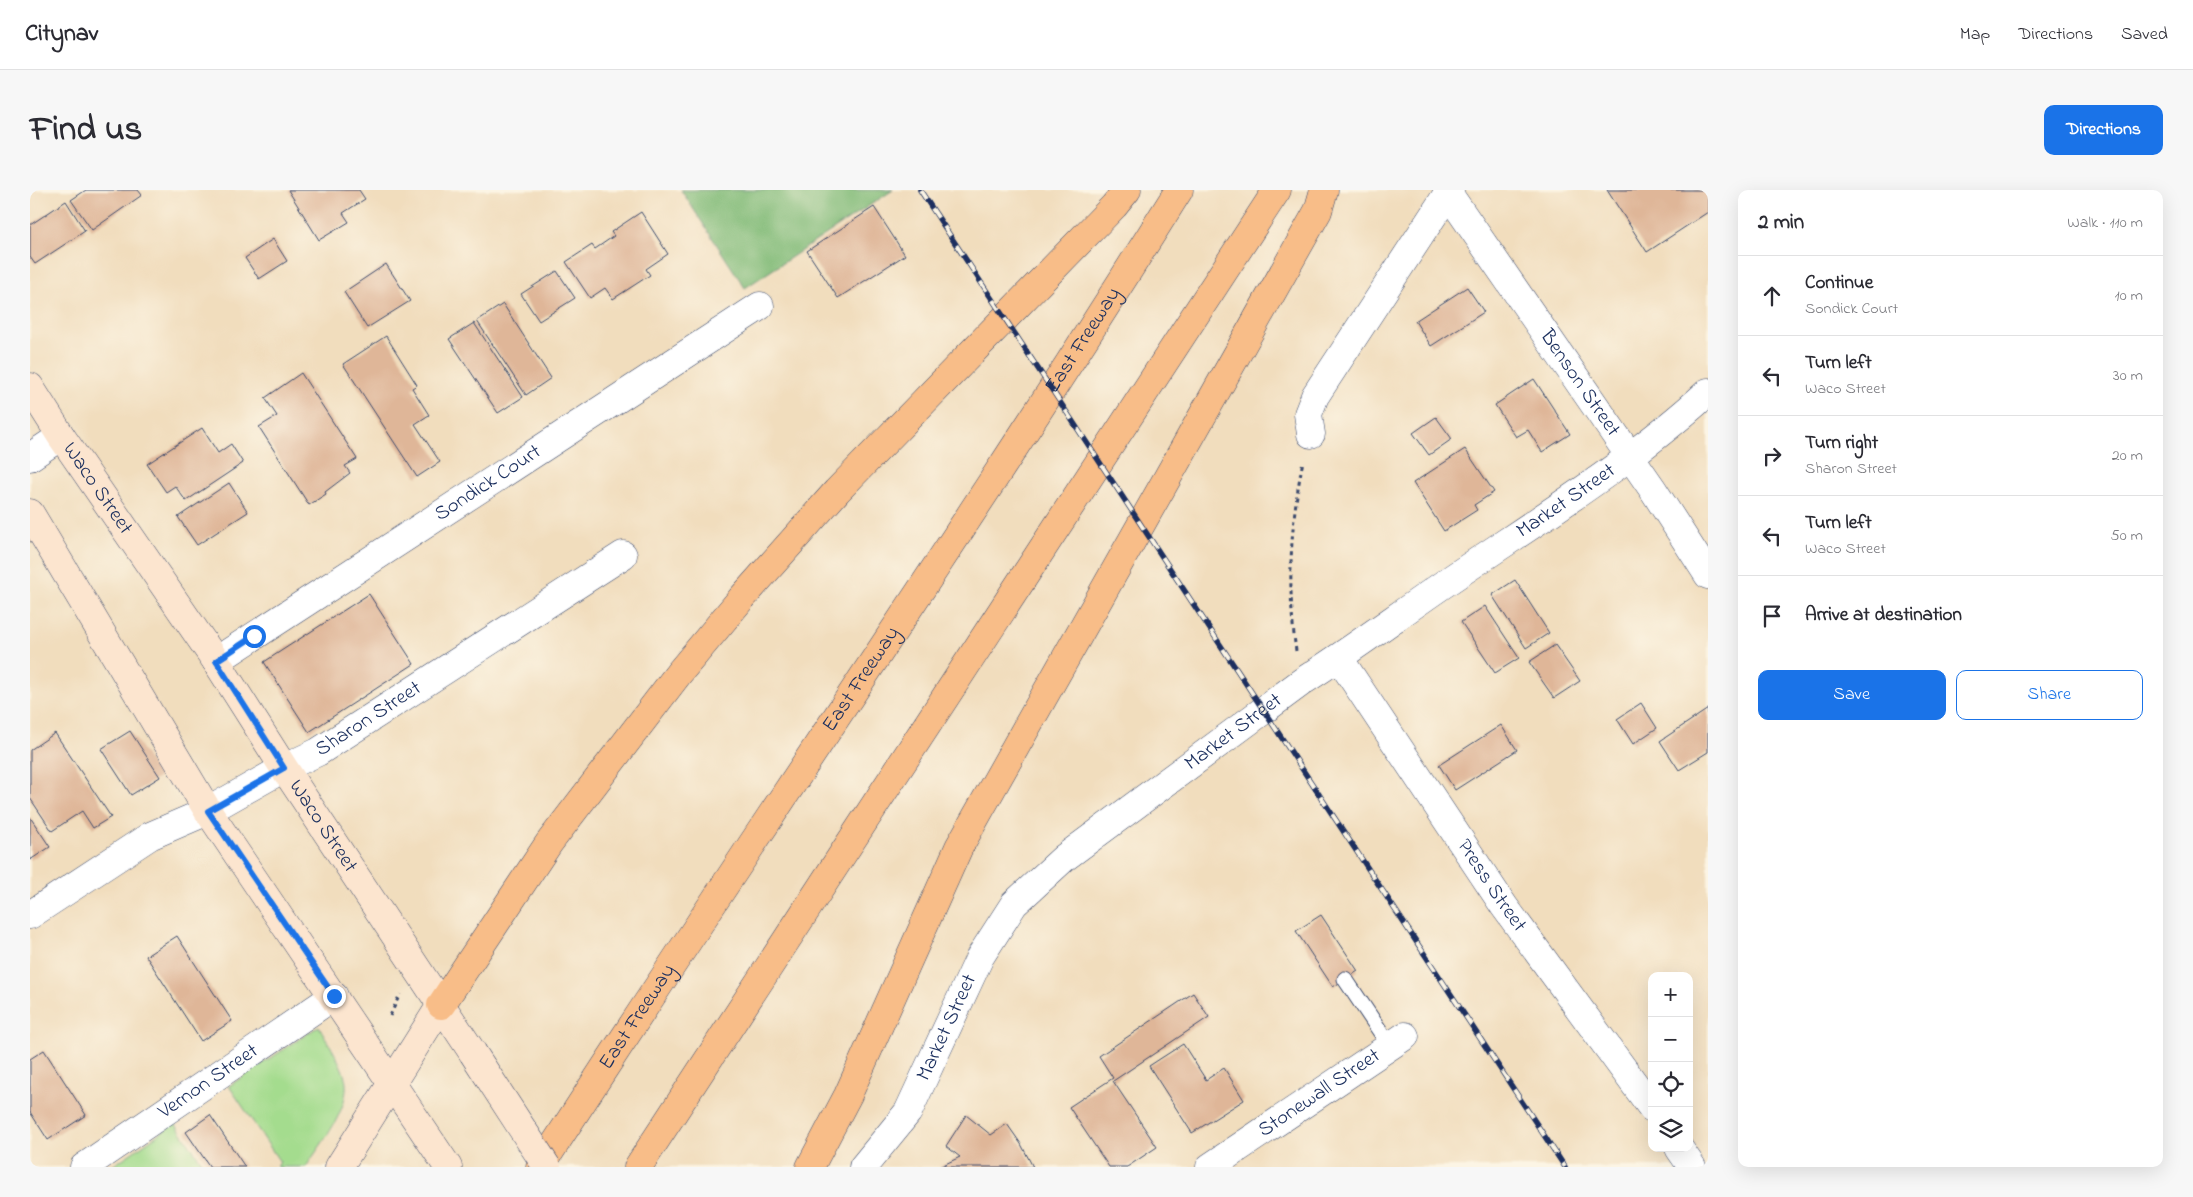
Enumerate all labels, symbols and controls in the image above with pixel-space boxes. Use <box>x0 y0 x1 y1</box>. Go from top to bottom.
text: Citynav <box>25 17 98 52</box>
text: Map <box>1960 22 1990 48</box>
text: Directions <box>2018 22 2093 48</box>
text: Saved <box>2121 22 2168 48</box>
text: Find us <box>30 105 142 156</box>
button: Directions <box>2044 105 2163 155</box>
text: 2 min <box>1758 208 1804 238</box>
text: Walk · 110 m <box>2067 211 2143 235</box>
text: Continue <box>1805 270 1873 297</box>
street label: East Freeway <box>1038 282 1130 400</box>
icon: ahead <box>1758 282 1786 310</box>
text: 10 m <box>2115 284 2143 308</box>
text: Sondick Court <box>1805 297 1898 321</box>
street label: Benson Street <box>1531 323 1627 443</box>
text: Turn left <box>1805 350 1872 377</box>
icon: left <box>1758 362 1786 390</box>
text: 30 m <box>2113 364 2143 388</box>
text: Waco Street <box>1805 377 1886 401</box>
text: Turn right <box>1805 430 1878 457</box>
street label: Waco Street <box>55 437 140 541</box>
street label: Sondick Court <box>429 437 548 529</box>
icon: right <box>1758 442 1786 470</box>
text: 20 m <box>2112 444 2143 468</box>
street label: Market Street <box>1511 456 1622 546</box>
text: Sharon Street <box>1805 457 1897 481</box>
text: Turn left <box>1805 510 1872 537</box>
icon: left <box>1758 522 1786 550</box>
text: 50 m <box>2111 524 2143 548</box>
text: Waco Street <box>1805 537 1886 561</box>
icon: arrive <box>1758 602 1786 630</box>
text: Arrive at destination <box>1805 602 1962 629</box>
street label: East Freeway <box>815 621 909 738</box>
route start <box>243 625 266 648</box>
button: Save <box>1758 670 1946 720</box>
button: Share <box>1956 670 2143 720</box>
street label: Sharon Street <box>310 674 428 765</box>
street label: Market Street <box>1179 686 1289 778</box>
street label: Waco Street <box>281 774 365 879</box>
street label: Press Street <box>1449 833 1533 939</box>
street label: East Freeway <box>592 958 685 1076</box>
street label: Market Street <box>909 969 985 1086</box>
map controls <box>1648 972 1693 1152</box>
button: + <box>1648 972 1693 1017</box>
route end <box>323 985 346 1008</box>
button: − <box>1648 1017 1693 1062</box>
street label: Vernon Street <box>152 1037 265 1127</box>
street label: Stonewall Street <box>1252 1041 1387 1145</box>
button: locate <box>1648 1062 1693 1107</box>
button: layers <box>1648 1107 1693 1152</box>

